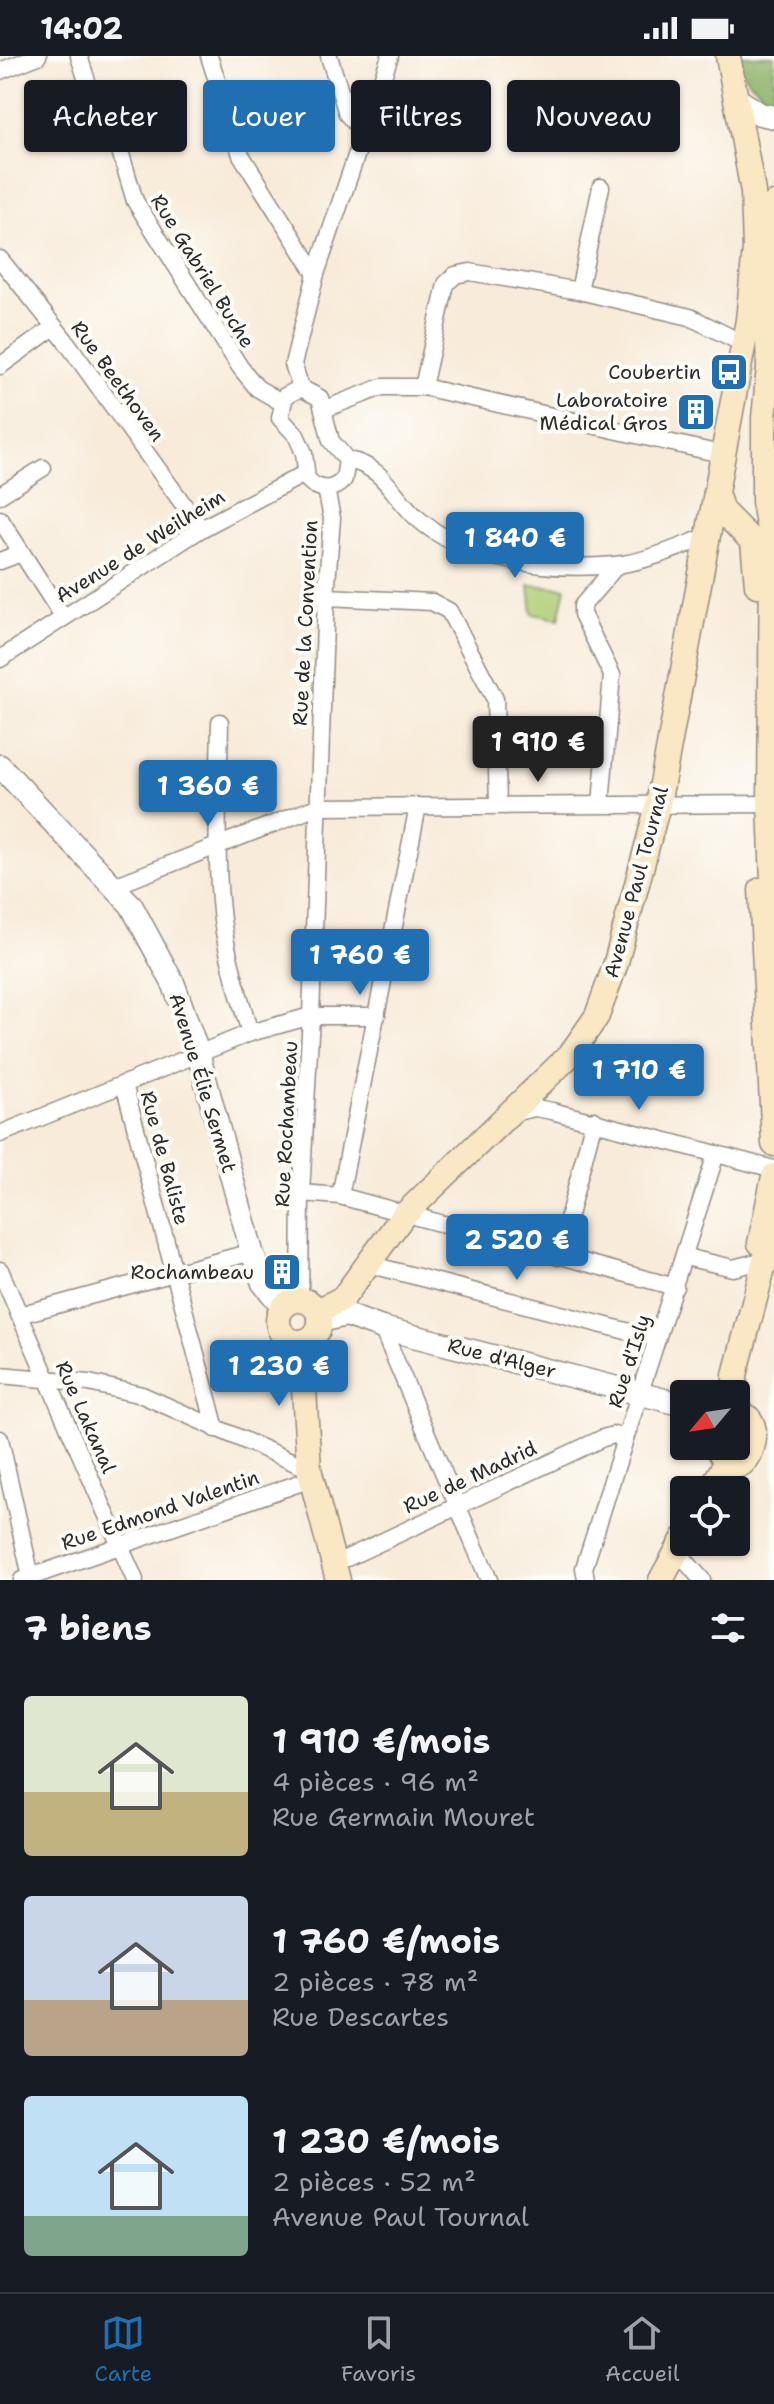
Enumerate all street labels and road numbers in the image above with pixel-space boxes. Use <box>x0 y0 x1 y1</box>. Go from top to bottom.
street label: Rue Gabriel Buche <box>145 189 261 353</box>
street label: Rue Beethoven <box>65 316 171 446</box>
street label: Avenue de Weilheim <box>50 483 230 609</box>
street label: Rue de la Convention <box>287 519 323 727</box>
street label: Avenue Paul Tournal <box>598 783 674 981</box>
street label: Avenue Élie Sermet <box>163 990 243 1176</box>
street label: Rue Rochambeau <box>269 1040 303 1208</box>
street label: Rue de Baliste <box>135 1088 195 1228</box>
street label: Rue d'Isly <box>602 1311 656 1411</box>
street label: Rue d'Alger <box>445 1332 559 1384</box>
street label: Rue Lakanal <box>50 1357 122 1477</box>
street label: Rue de Madrid <box>399 1435 541 1519</box>
street label: Rue Edmond Valentin <box>58 1464 262 1556</box>

